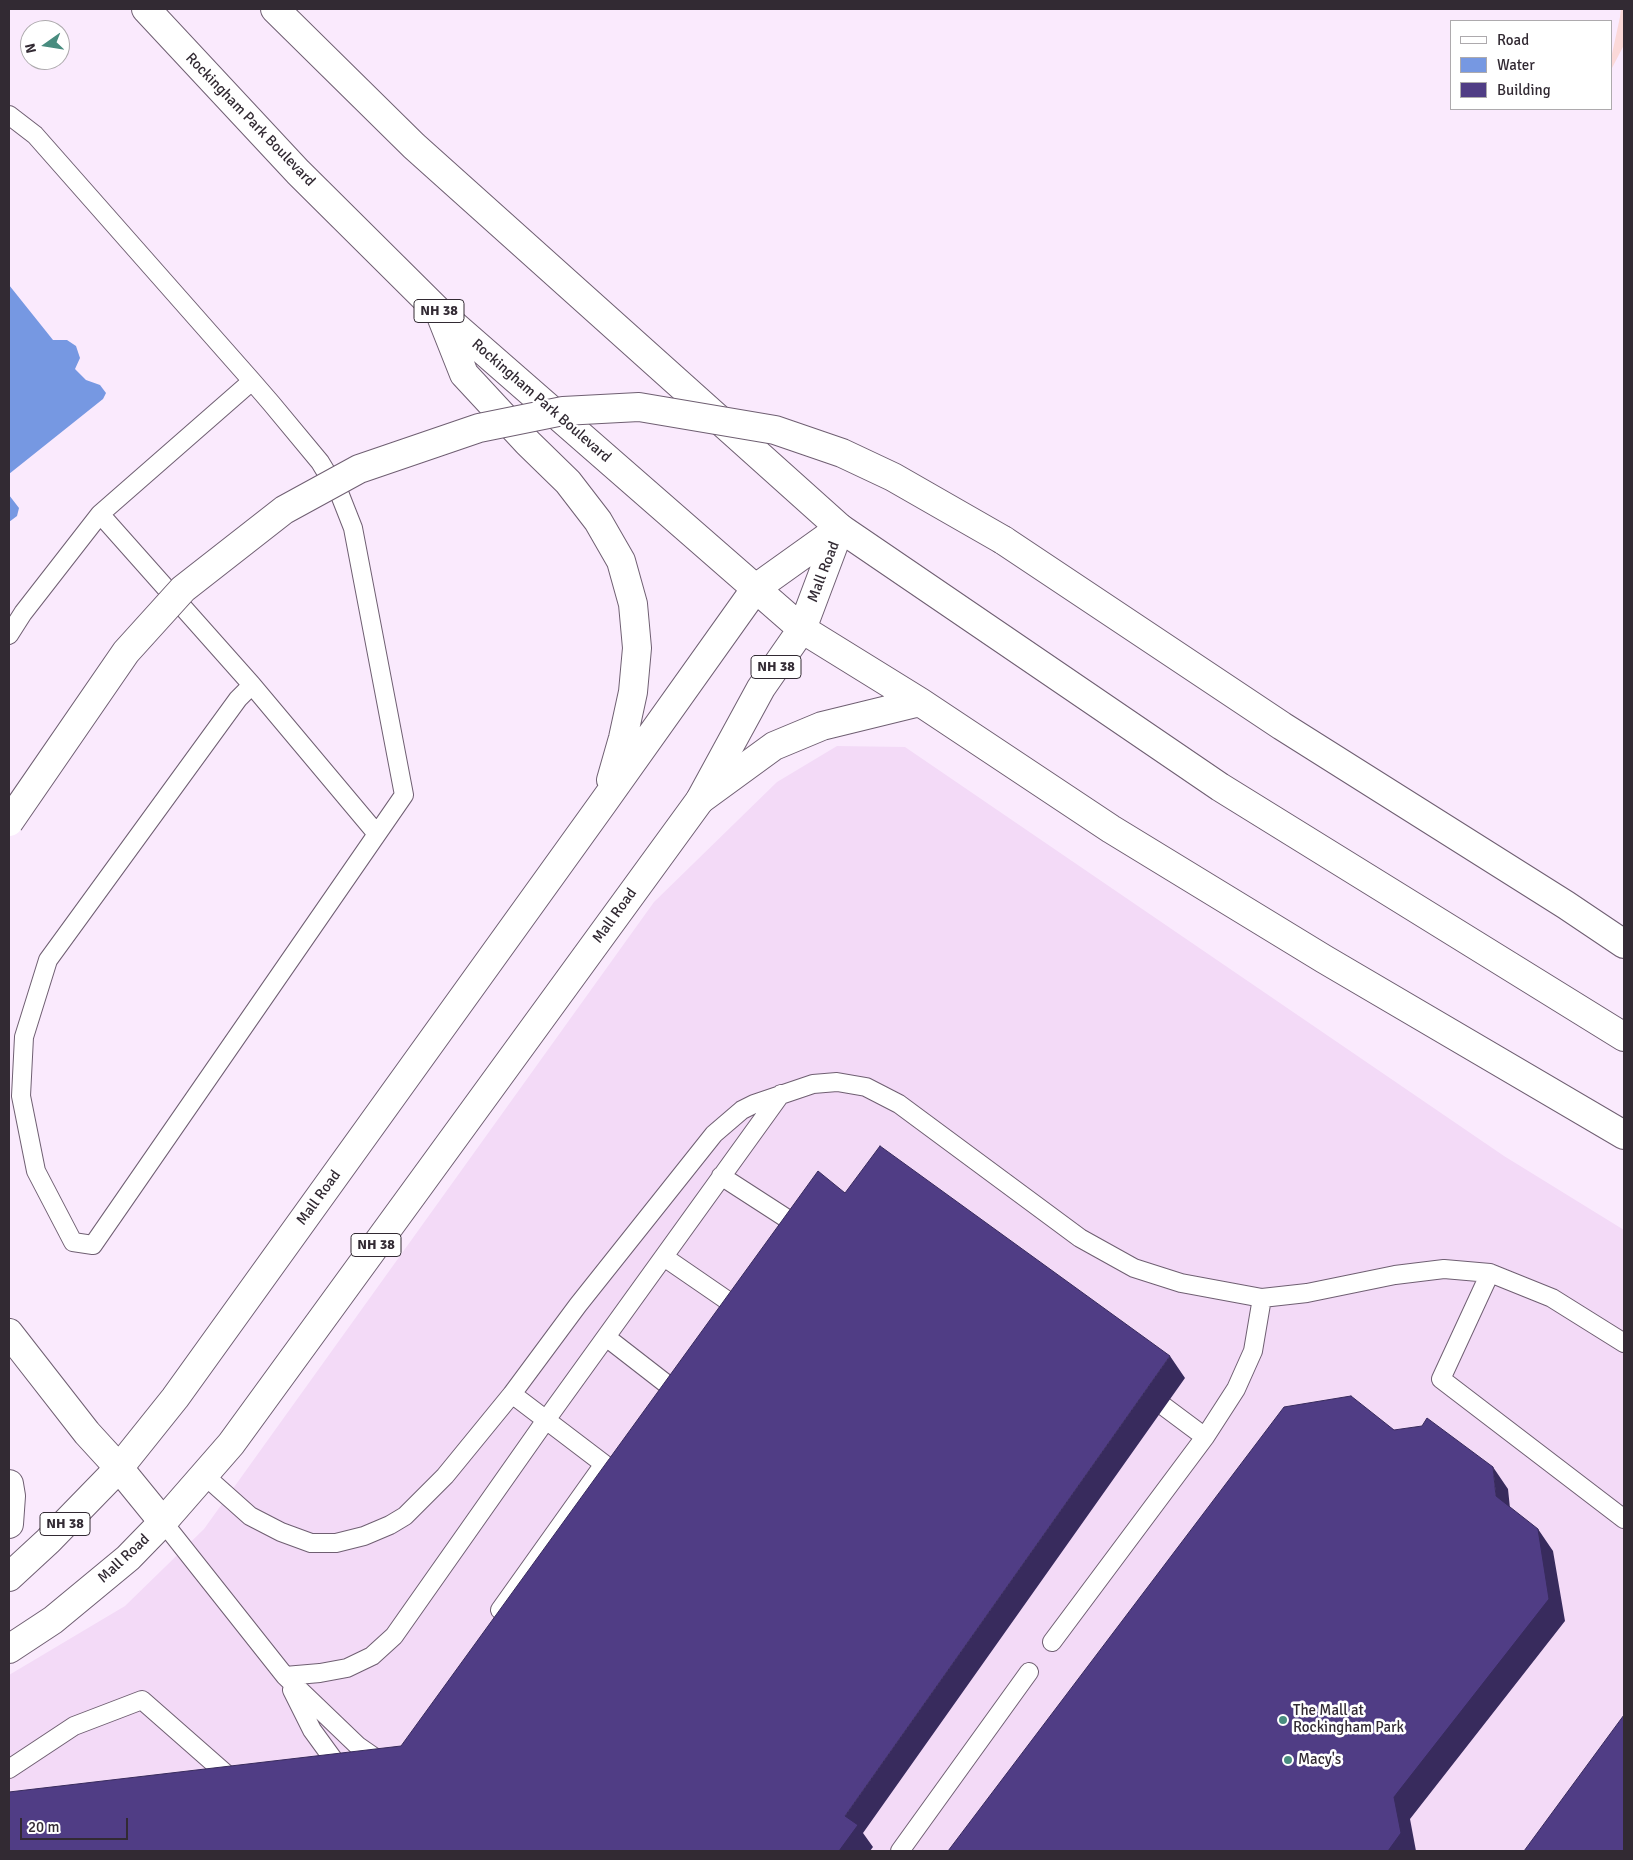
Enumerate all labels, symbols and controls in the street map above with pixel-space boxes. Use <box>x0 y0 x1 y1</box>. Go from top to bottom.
north arrow <box>20 20 70 70</box>
legend <box>1450 20 1613 110</box>
text: Road <box>1497 31 1529 49</box>
text: N <box>21 42 40 55</box>
street label: Rockingham Park Boulevard <box>181 49 319 191</box>
text: Water <box>1497 56 1535 74</box>
text: Building <box>1497 81 1551 99</box>
road number: NH 38 <box>414 300 464 322</box>
street label: Rockingham Park Boulevard <box>468 336 614 466</box>
street label: Mall Road <box>804 539 844 605</box>
road number: NH 38 <box>751 656 801 679</box>
street label: Mall Road <box>589 885 641 947</box>
street label: Mall Road <box>293 1167 345 1229</box>
road number: NH 38 <box>351 1234 401 1256</box>
road number: NH 38 <box>40 1512 90 1536</box>
street label: Mall Road <box>95 1531 153 1587</box>
place label: The Mall at Rockingham Park <box>1293 1702 1404 1737</box>
marker: The Mall at Rockingham Park <box>1277 1714 1289 1726</box>
place label: Macy's <box>1298 1751 1341 1769</box>
marker: Macy's <box>1282 1754 1294 1766</box>
scale bar <box>22 1808 130 1840</box>
text: 20 m <box>28 1818 59 1836</box>

